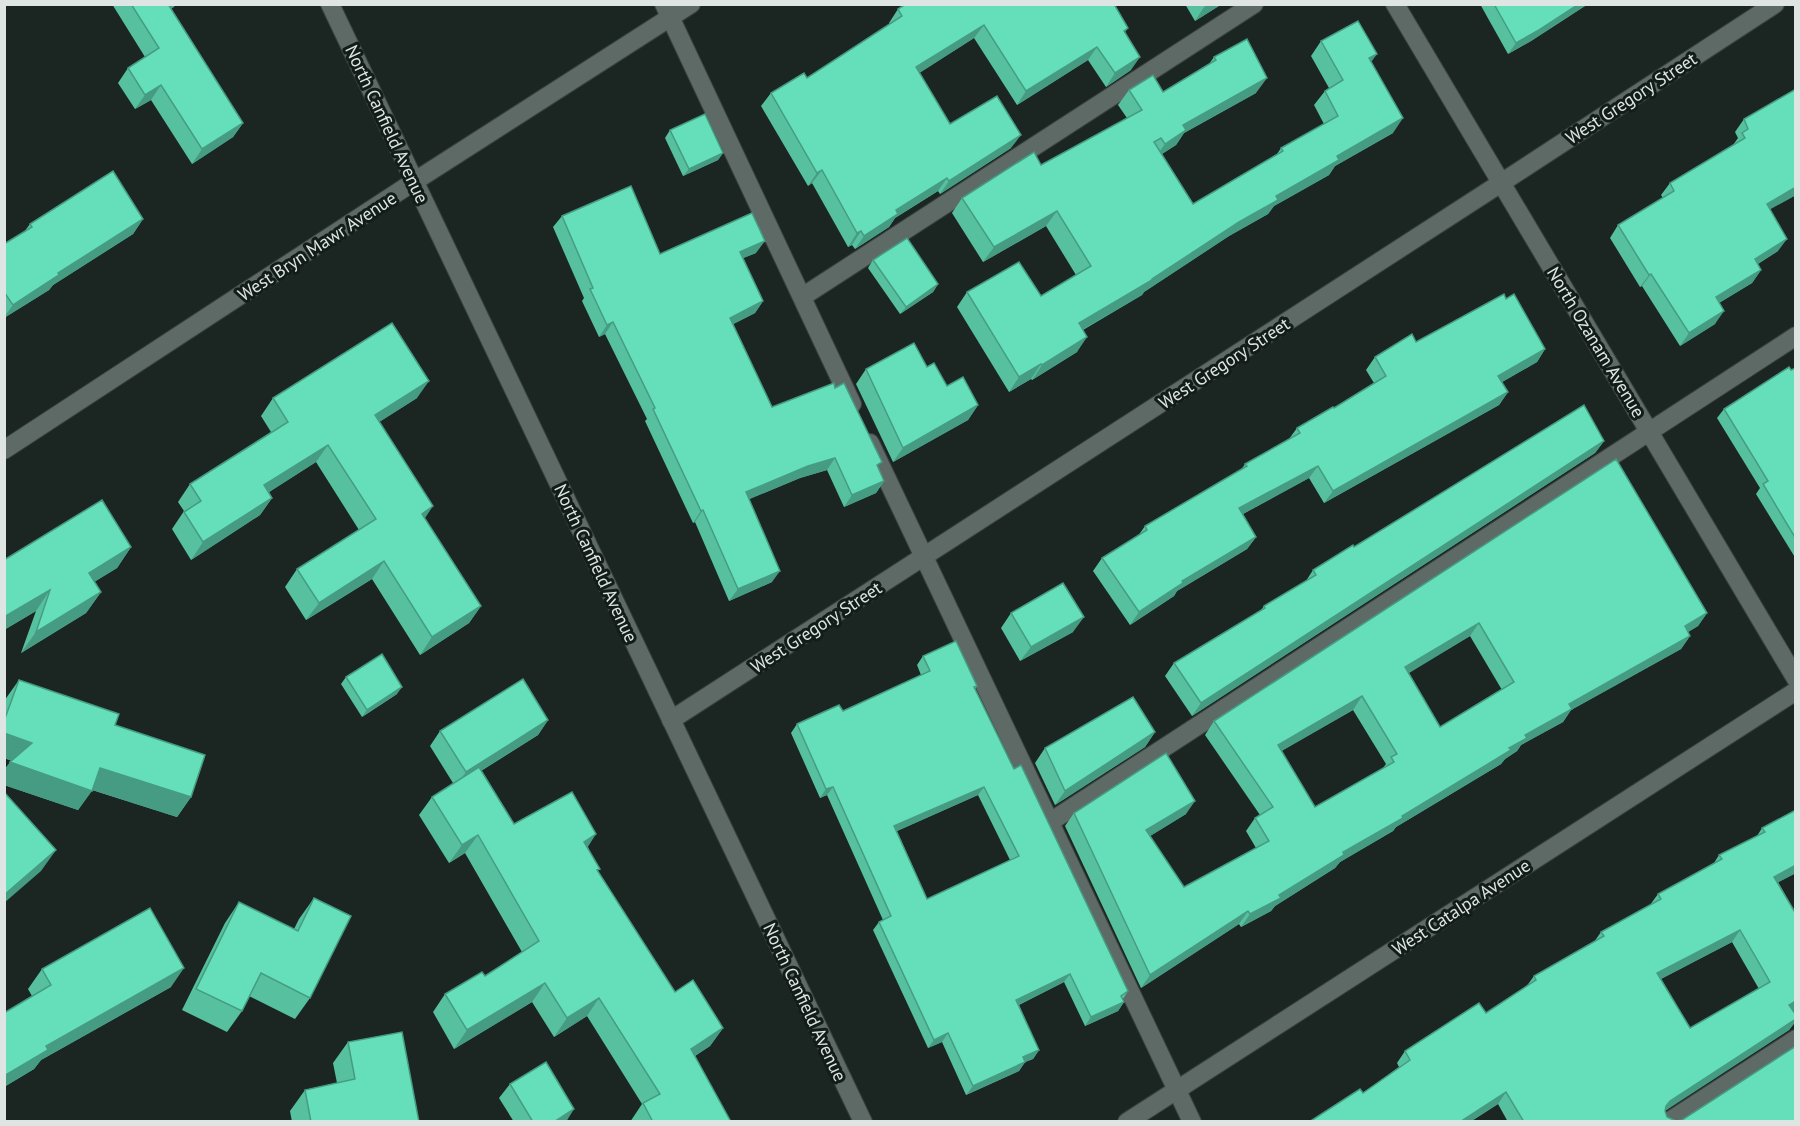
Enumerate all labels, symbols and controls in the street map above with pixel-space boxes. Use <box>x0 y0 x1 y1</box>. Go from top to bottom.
street label: North Canfield Avenue <box>340 41 434 207</box>
street label: West Gregory Street <box>1561 47 1701 149</box>
street label: West Bryn Mawr Avenue <box>233 186 401 306</box>
street label: North Ozanam Avenue <box>1542 262 1650 422</box>
street label: West Gregory Street <box>1154 312 1294 414</box>
street label: North Canfield Avenue <box>549 480 643 646</box>
street label: West Gregory Street <box>746 576 886 678</box>
street label: West Catalpa Avenue <box>1388 854 1534 960</box>
street label: North Canfield Avenue <box>758 919 852 1085</box>

